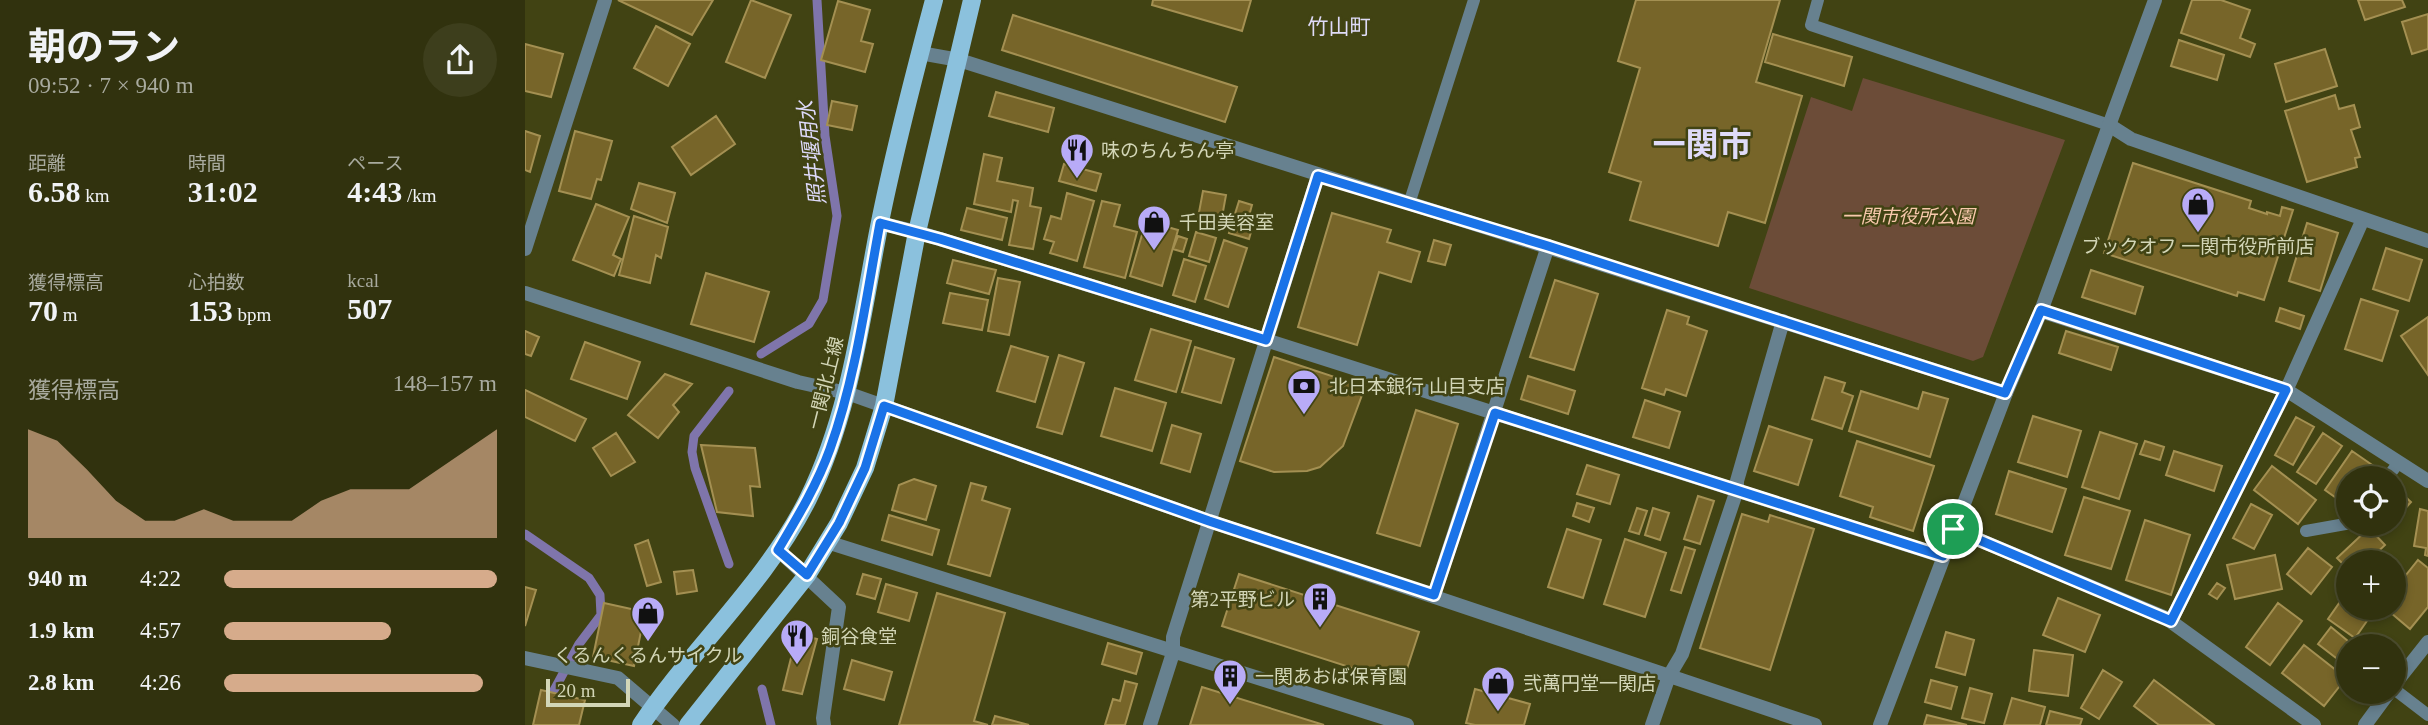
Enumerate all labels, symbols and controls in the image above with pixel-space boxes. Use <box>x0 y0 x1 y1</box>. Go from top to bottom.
district label: 竹山町 <box>1308 15 1371 39</box>
button: share <box>423 23 497 97</box>
text: 朝のラン <box>28 26 180 68</box>
text: 09:52 · 7 × 940 m <box>28 73 194 98</box>
water label: 照井堰用水 <box>793 97 830 207</box>
district label: 一関市 <box>1653 127 1752 163</box>
restaurant icon: 味のちんちん亭 <box>1058 131 1096 180</box>
place label: 味のちんちん亭 <box>1101 140 1234 161</box>
text: 距離 <box>28 153 66 174</box>
text: 時間 <box>188 153 226 174</box>
text: ペース <box>347 153 403 174</box>
text: 6.58 <box>28 175 81 208</box>
text: 31:02 <box>188 175 258 208</box>
text: 4:43 <box>347 175 402 208</box>
text: km <box>81 185 110 206</box>
text: /km <box>402 185 437 206</box>
shop icon: ブックオフ 一関市役所前店 <box>2179 185 2217 234</box>
shop icon: 千田美容室 <box>1135 203 1173 252</box>
park label: 一関市役所公園 <box>1841 206 1977 227</box>
place label: 千田美容室 <box>1179 212 1274 233</box>
place label: ブックオフ 一関市役所前店 <box>2082 236 2314 257</box>
text: kcal <box>347 270 379 291</box>
text: 獲得標高 <box>28 272 104 293</box>
text: 心拍数 <box>188 272 245 293</box>
text: 507 <box>347 292 392 325</box>
text: 70 <box>28 294 58 327</box>
text: 153 <box>188 294 233 327</box>
text: m <box>58 304 78 325</box>
text: bpm <box>233 304 271 325</box>
street label: 一関北上線 <box>804 334 847 432</box>
bank icon: 北日本銀行 山目支店 <box>1285 367 1323 416</box>
text: 148–157 m <box>393 371 497 396</box>
place label: 北日本銀行 山目支店 <box>1329 376 1505 397</box>
text: 獲得標高 <box>28 378 120 403</box>
map controls <box>2336 466 2406 704</box>
button: locate <box>2336 466 2406 536</box>
pin <box>1923 499 1983 559</box>
icon: arrive <box>1934 510 1972 548</box>
button: + <box>2336 550 2406 620</box>
text: 940 m <box>28 566 87 591</box>
text: 4:22 <box>140 566 181 591</box>
building icon: 第2平野ビル <box>1301 580 1339 629</box>
place label: 第2平野ビル <box>1190 589 1295 610</box>
shop icon: くるんくるんサイクル <box>629 594 667 643</box>
restaurant icon: 銅谷食堂 <box>778 617 816 666</box>
text: 1.9 km <box>28 618 94 643</box>
text: 4:57 <box>140 618 181 643</box>
place label: 銅谷食堂 <box>821 626 897 647</box>
button: − <box>2336 634 2406 704</box>
place label: くるんくるんサイクル <box>554 645 742 666</box>
building icon: 一関あおば保育園 <box>1211 657 1249 706</box>
shop icon: 弐萬円堂一関店 <box>1479 664 1517 713</box>
place label: 一関あおば保育園 <box>1255 666 1407 687</box>
text: 2.8 km <box>28 670 94 695</box>
text: 4:26 <box>140 670 181 695</box>
place label: 弐萬円堂一関店 <box>1523 673 1656 694</box>
scale bar <box>546 676 630 708</box>
text: 20 m <box>557 680 596 701</box>

